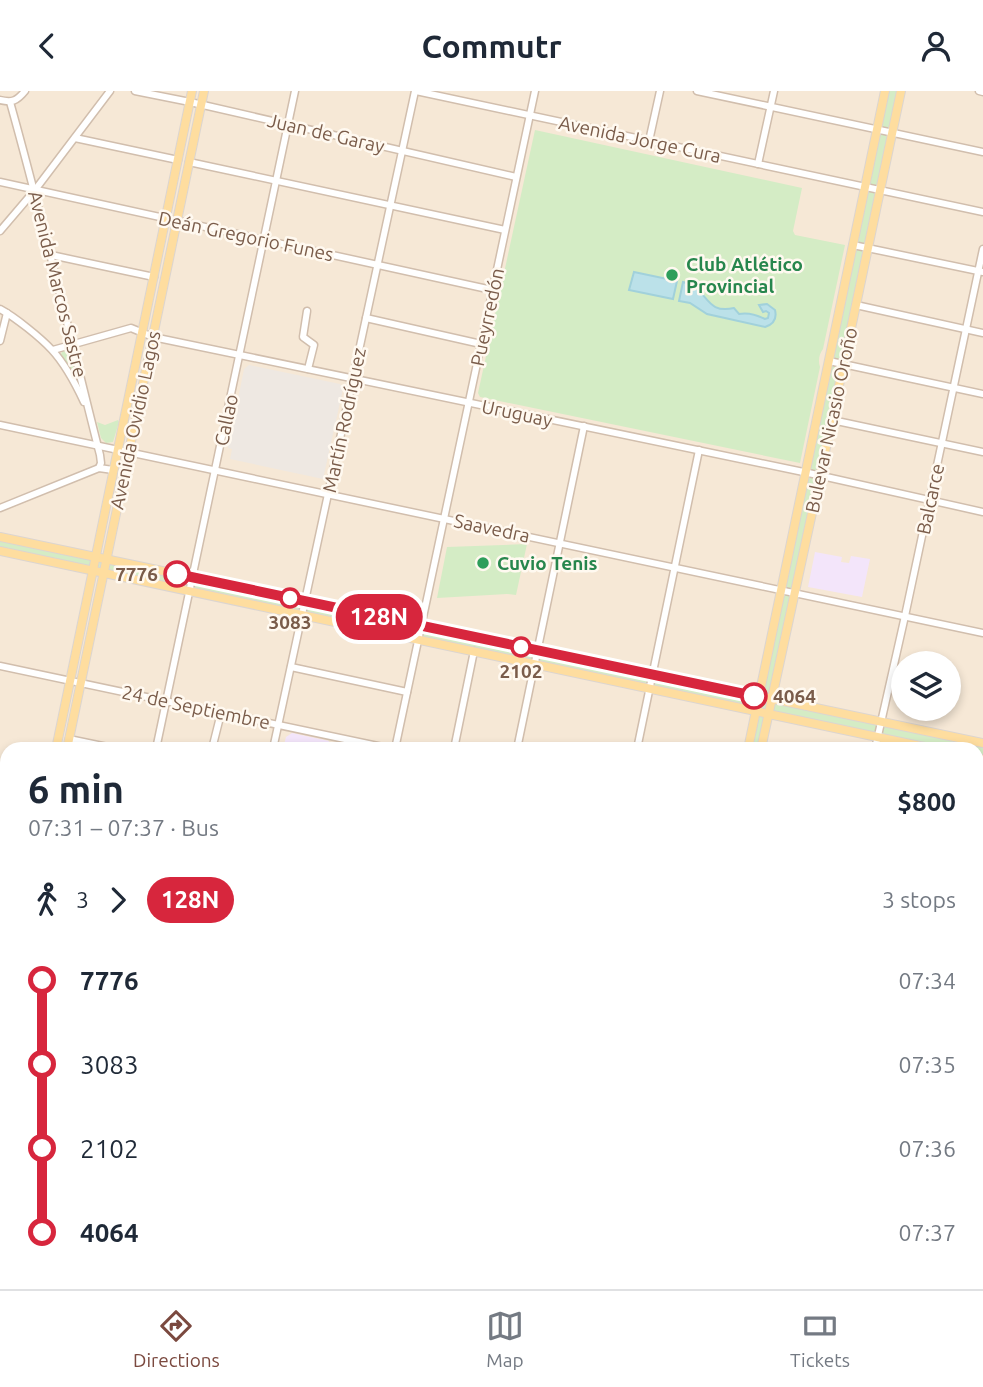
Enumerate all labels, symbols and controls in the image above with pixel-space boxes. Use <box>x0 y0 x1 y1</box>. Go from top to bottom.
icon: back <box>28 27 66 65</box>
icon: person <box>917 27 955 65</box>
text: Commutr <box>421 28 562 64</box>
street label: Juan de Garay <box>265 109 387 157</box>
street label: Avenida Jorge Cura <box>557 111 723 167</box>
street label: Avenida Marcos Sastre <box>24 188 92 380</box>
street label: Deán Gregorio Funes <box>156 207 336 265</box>
place label: Club Atlético Provincial <box>686 253 803 297</box>
street label: Pueyrredón <box>466 266 508 368</box>
marker: Club Atlético Provincial <box>664 267 680 283</box>
street label: Bulevar Nicasio Oroño <box>801 325 861 515</box>
street label: Avenida Ovidio Lagos <box>105 329 165 511</box>
street label: Martín Rodríguez <box>318 345 370 494</box>
street label: Callao <box>210 392 242 448</box>
street label: Uruguay <box>480 395 554 431</box>
street label: Balcarce <box>912 462 948 536</box>
street label: Saavedra <box>452 509 532 547</box>
place label: Cuvio Tenis <box>497 552 598 574</box>
marker: Cuvio Tenis <box>475 555 491 571</box>
marker: 7776 <box>164 561 190 587</box>
place label: 7776 <box>115 563 158 585</box>
marker: 3083 <box>280 588 300 608</box>
line badge: 128N <box>330 594 428 640</box>
text: 128N <box>350 603 408 630</box>
place label: 3083 <box>269 611 311 633</box>
marker: 2102 <box>511 637 531 657</box>
map controls <box>891 651 961 721</box>
button: layers <box>891 651 961 721</box>
place label: 2102 <box>500 660 542 682</box>
street label: 24 de Septiembre <box>120 681 272 733</box>
marker: 4064 <box>741 683 767 709</box>
place label: 4064 <box>773 685 816 707</box>
text: 6 min <box>28 768 124 810</box>
text: $800 <box>897 787 956 816</box>
text: 07:31 – 07:37 · Bus <box>28 815 219 840</box>
icon: walk <box>28 881 66 919</box>
icon: forward <box>99 881 137 919</box>
text: 128N <box>161 886 220 913</box>
text: 3 <box>76 887 89 912</box>
text: 3 stops <box>882 887 956 912</box>
text: 7776 <box>80 966 139 995</box>
text: 07:34 <box>898 968 956 993</box>
text: 3083 <box>80 1050 139 1079</box>
text: 07:35 <box>898 1052 956 1077</box>
text: 2102 <box>80 1134 139 1163</box>
text: 07:36 <box>898 1136 956 1161</box>
text: 4064 <box>80 1218 139 1247</box>
text: 07:37 <box>898 1220 956 1245</box>
tab: Directions <box>133 1307 220 1371</box>
tab: Map <box>486 1307 524 1371</box>
tab: Tickets <box>790 1307 850 1371</box>

